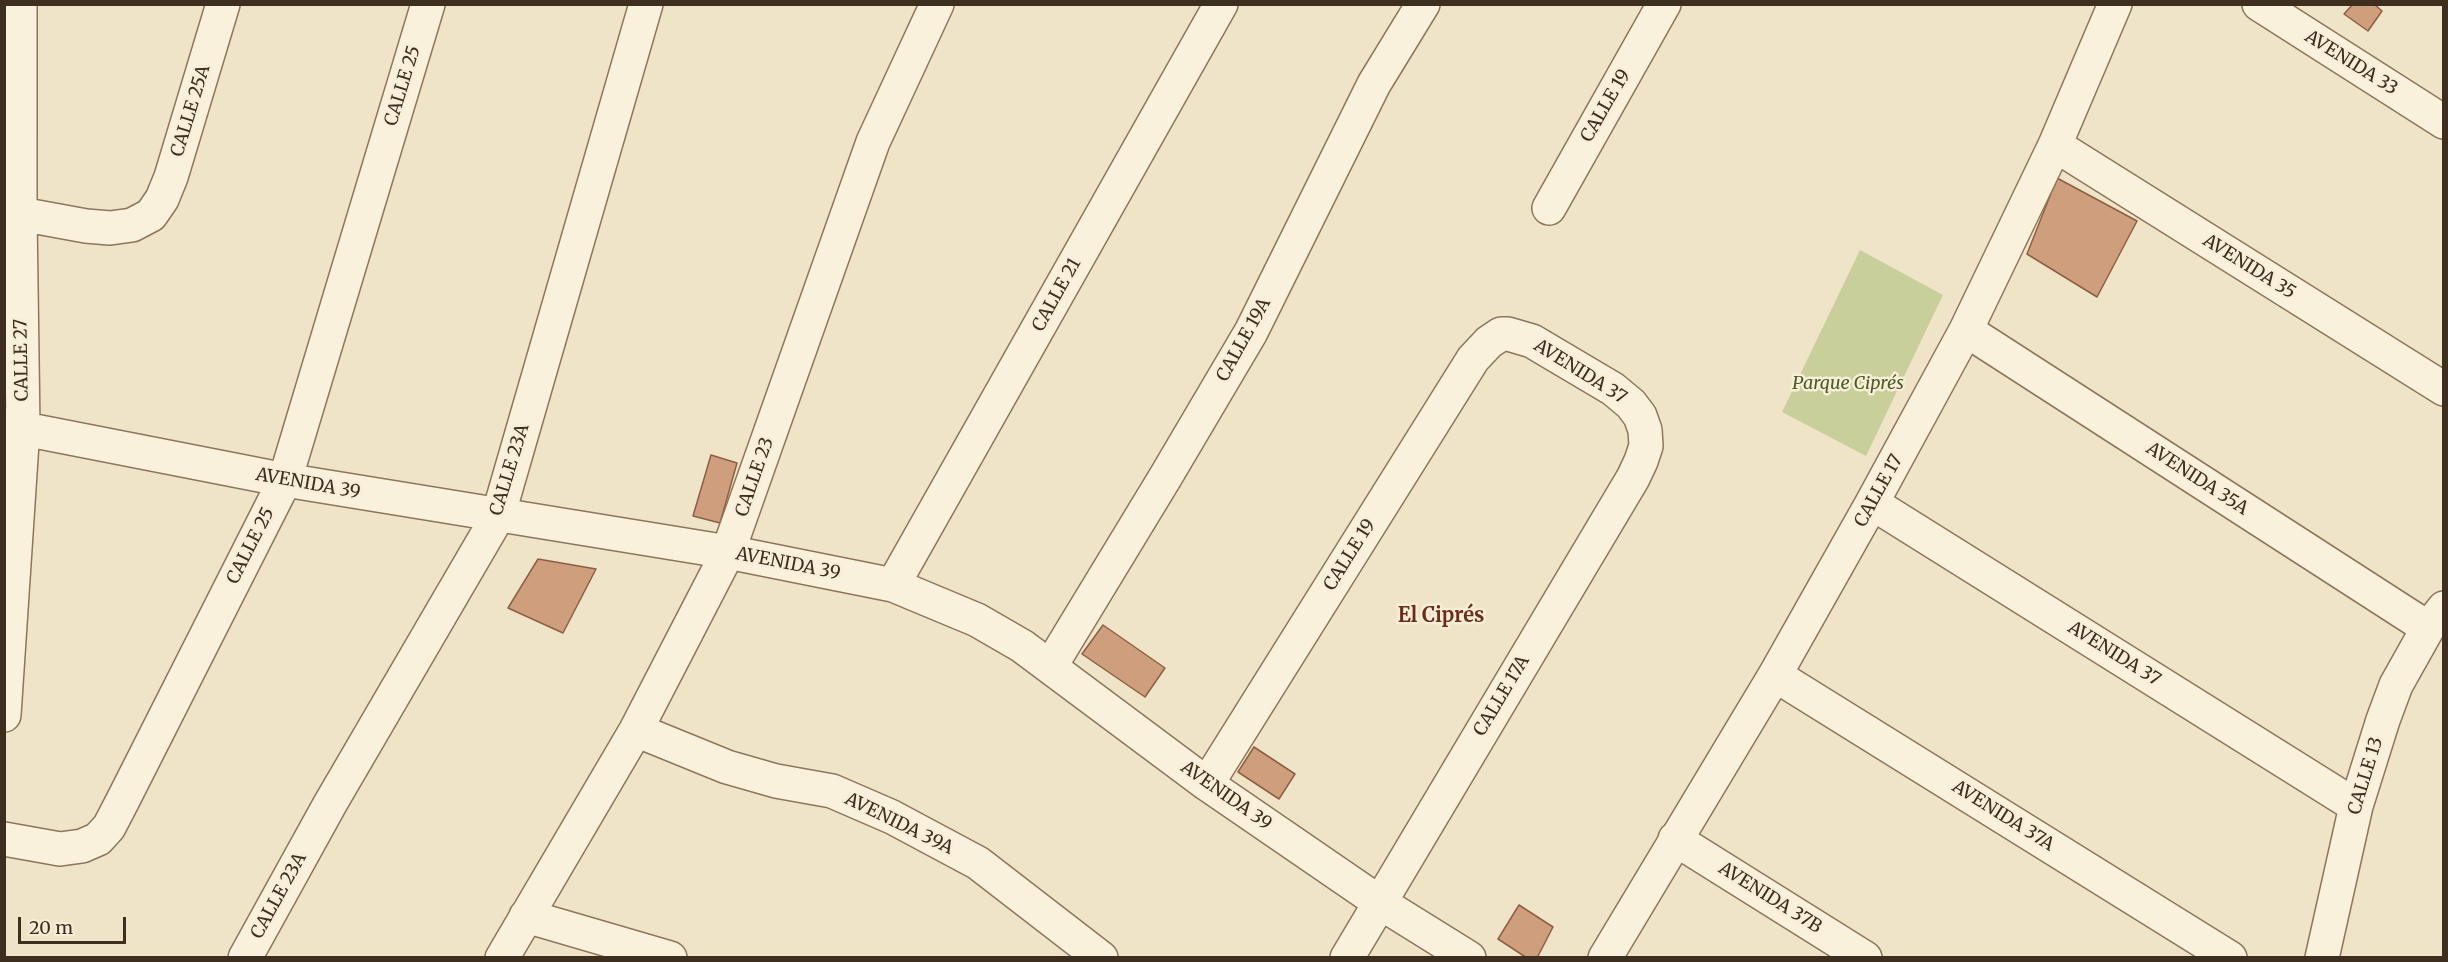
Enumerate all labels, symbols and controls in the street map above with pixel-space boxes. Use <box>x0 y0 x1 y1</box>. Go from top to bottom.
street label: AVENIDA 33 <box>2301 26 2401 100</box>
street label: CALLE 25 <box>381 43 425 129</box>
street label: CALLE 25A <box>167 63 215 159</box>
street label: CALLE 19 <box>1577 66 1635 146</box>
street label: AVENIDA 35 <box>2199 230 2299 304</box>
street label: CALLE 21 <box>1028 255 1086 335</box>
street label: CALLE 19A <box>1212 295 1276 385</box>
street label: CALLE 27 <box>10 319 34 401</box>
street label: AVENIDA 37 <box>1530 335 1630 409</box>
park label: Parque Ciprés <box>1792 373 1904 395</box>
street label: CALLE 23A <box>486 422 534 518</box>
street label: CALLE 23 <box>731 434 779 520</box>
street label: AVENIDA 35A <box>2142 438 2252 520</box>
street label: CALLE 17 <box>1850 451 1908 531</box>
street label: AVENIDA 39 <box>254 464 362 504</box>
street label: CALLE 25 <box>223 504 279 588</box>
street label: CALLE 19 <box>1320 515 1380 595</box>
street label: AVENIDA 39 <box>734 543 842 585</box>
district label: El Ciprés <box>1398 604 1484 628</box>
street label: AVENIDA 37 <box>2064 617 2164 691</box>
street label: CALLE 17A <box>1469 652 1535 740</box>
street label: CALLE 13 <box>2344 735 2388 817</box>
street label: AVENIDA 39 <box>1176 757 1276 835</box>
street label: AVENIDA 37A <box>1948 776 2058 856</box>
street label: AVENIDA 39A <box>841 788 957 860</box>
street label: CALLE 23A <box>247 849 311 943</box>
street label: AVENIDA 37B <box>1715 858 1825 938</box>
scale bar <box>21 905 129 943</box>
text: 20 m <box>29 916 73 939</box>

